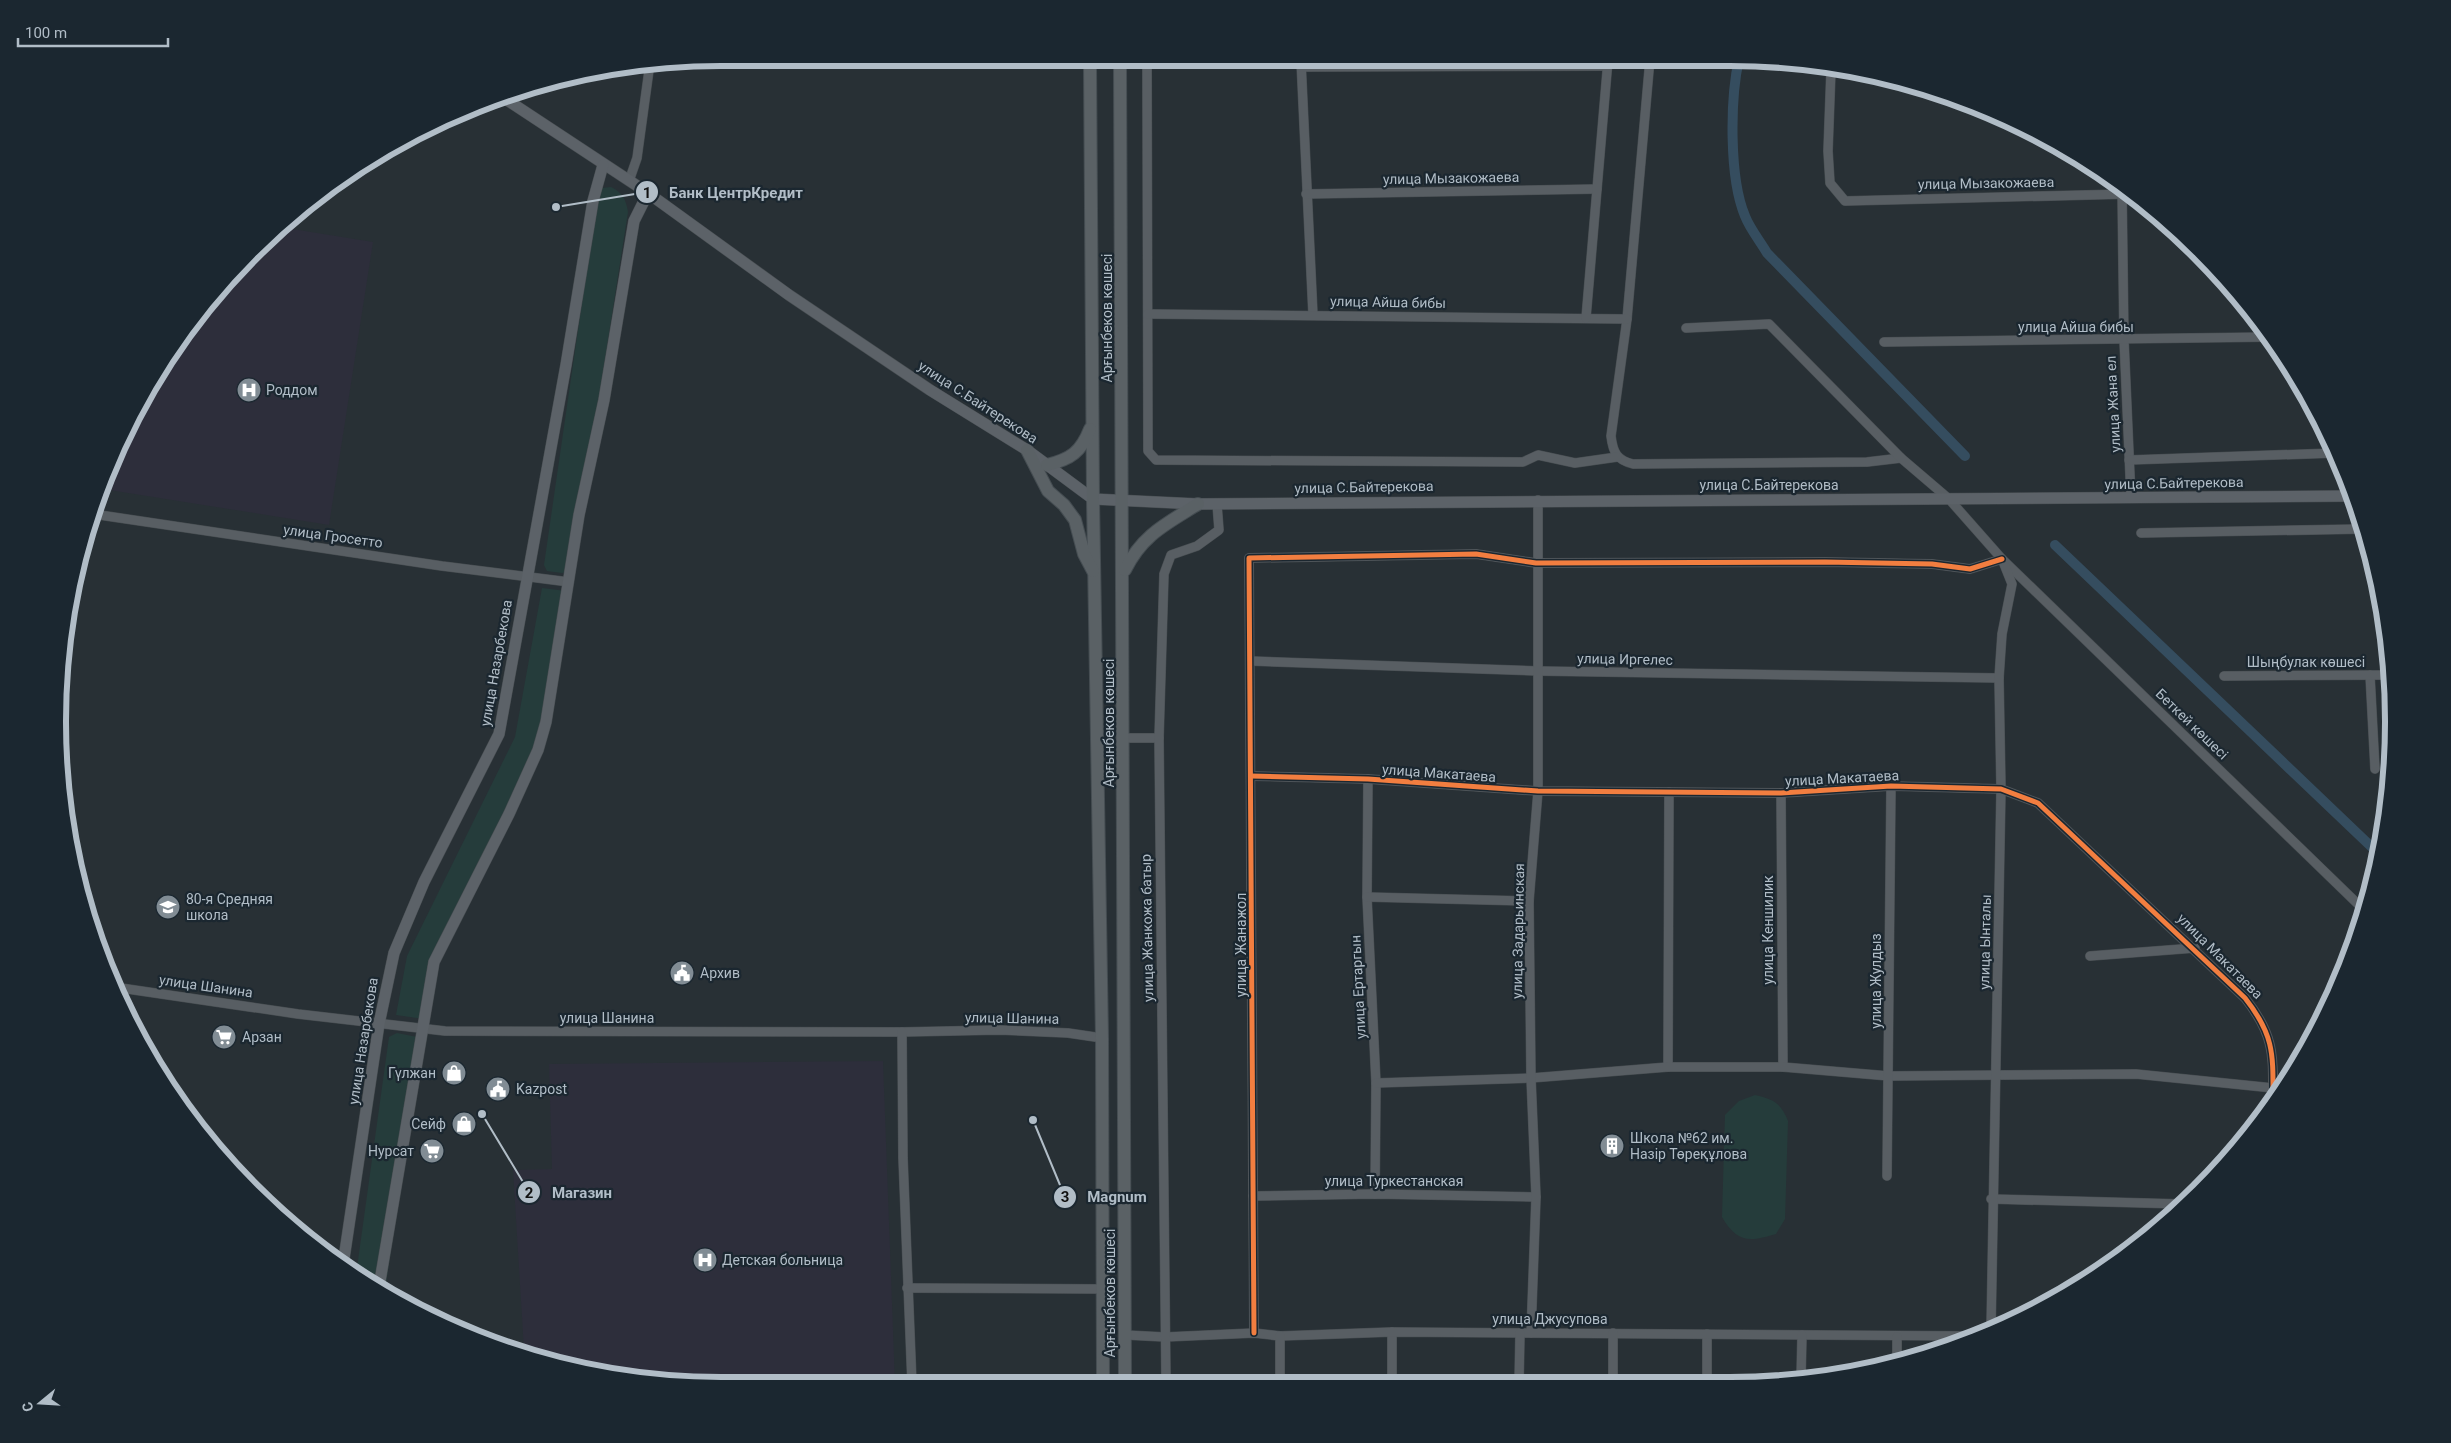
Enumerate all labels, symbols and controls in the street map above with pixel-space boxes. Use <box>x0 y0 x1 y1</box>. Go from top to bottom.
scale bar <box>18 15 168 47</box>
text: 100 m <box>25 24 67 42</box>
street label: улица Мызакожаева <box>1383 169 1519 187</box>
street label: улица Мызакожаева <box>1918 174 2054 192</box>
callout: Банк ЦентрКредит <box>634 177 813 207</box>
text: 1 <box>643 184 651 202</box>
text: Банк ЦентрКредит <box>669 184 803 202</box>
street label: Арғынбеков көшесі <box>1099 254 1115 382</box>
street label: улица Айша бибы <box>1330 293 1446 311</box>
street label: улица Айша бибы <box>2018 319 2134 335</box>
street label: улица Жана ел <box>2102 355 2124 453</box>
street label: улица С.Байтерекова <box>915 357 1041 447</box>
hospital icon: Роддом <box>236 377 262 403</box>
place label: Роддом <box>266 382 318 398</box>
street label: улица С.Байтерекова <box>2104 474 2244 492</box>
street label: улица С.Байтерекова <box>1699 477 1839 493</box>
street label: улица С.Байтерекова <box>1294 478 1434 496</box>
street label: улица Гросетто <box>282 521 384 551</box>
street label: улица Назарбекова <box>477 598 515 728</box>
street label: улица Иргелес <box>1577 650 1673 668</box>
street label: Шыңбулак көшесі <box>2247 654 2365 670</box>
street label: Арғынбеков көшесі <box>1101 659 1117 787</box>
street label: Беткей көшесі <box>2153 686 2231 762</box>
street label: улица Макатаева <box>1382 761 1496 785</box>
street label: улица Макатаева <box>1785 767 1899 789</box>
street label: улица Жанкожа батыр <box>1138 854 1156 1002</box>
street label: улица Задарьинская <box>1509 863 1527 999</box>
street label: улица Кеншилик <box>1760 875 1776 985</box>
place label: 80-я Средняя школа <box>186 891 273 923</box>
street label: улица Жанажол <box>1233 893 1249 997</box>
school or university icon: 80-я Средняя школа <box>155 894 181 920</box>
street label: улица Ынталы <box>1976 894 1994 990</box>
street label: улица Макатаева <box>2174 910 2266 1002</box>
street label: улица Жулдыз <box>1868 933 1884 1029</box>
street label: улица Ертаргын <box>1347 935 1369 1039</box>
public building icon: Архив <box>669 960 695 986</box>
place label: Архив <box>700 965 740 981</box>
street label: улица Шанина <box>158 971 254 1001</box>
street label: улица Назарбекова <box>345 976 381 1106</box>
street label: улица Шанина <box>965 1009 1059 1027</box>
street label: улица Шанина <box>560 1010 654 1026</box>
supermarket icon: Арзан <box>211 1024 237 1050</box>
place label: Арзан <box>242 1029 282 1045</box>
shop icon: Гүлжан <box>441 1060 467 1086</box>
place label: Гүлжан <box>388 1065 436 1081</box>
public building icon: Kazpost <box>485 1076 511 1102</box>
place label: Kazpost <box>516 1081 567 1097</box>
shop icon: Сейф <box>451 1111 477 1137</box>
place label: Сейф <box>411 1116 446 1132</box>
place label: Школа №62 им. Назір Төреқұлова <box>1630 1130 1747 1162</box>
building icon: Школа №62 им. Назір Төреқұлова <box>1599 1133 1625 1159</box>
supermarket icon: Нурсат <box>419 1138 445 1164</box>
place label: Нурсат <box>368 1143 414 1159</box>
street label: улица Туркестанская <box>1325 1173 1463 1189</box>
callout: Магазин <box>516 1177 622 1207</box>
callout: Magnum <box>1053 1182 1157 1212</box>
text: 2 <box>525 1184 534 1202</box>
text: Магазин <box>552 1184 612 1202</box>
text: 3 <box>1061 1188 1069 1206</box>
text: Magnum <box>1087 1188 1147 1206</box>
street label: Арғынбеков көшесі <box>1102 1229 1118 1357</box>
hospital icon: Детская больница <box>692 1247 718 1273</box>
place label: Детская больница <box>722 1252 843 1268</box>
street label: улица Джусупова <box>1492 1311 1608 1327</box>
north arrow <box>15 1378 65 1428</box>
text: С <box>19 1400 37 1414</box>

